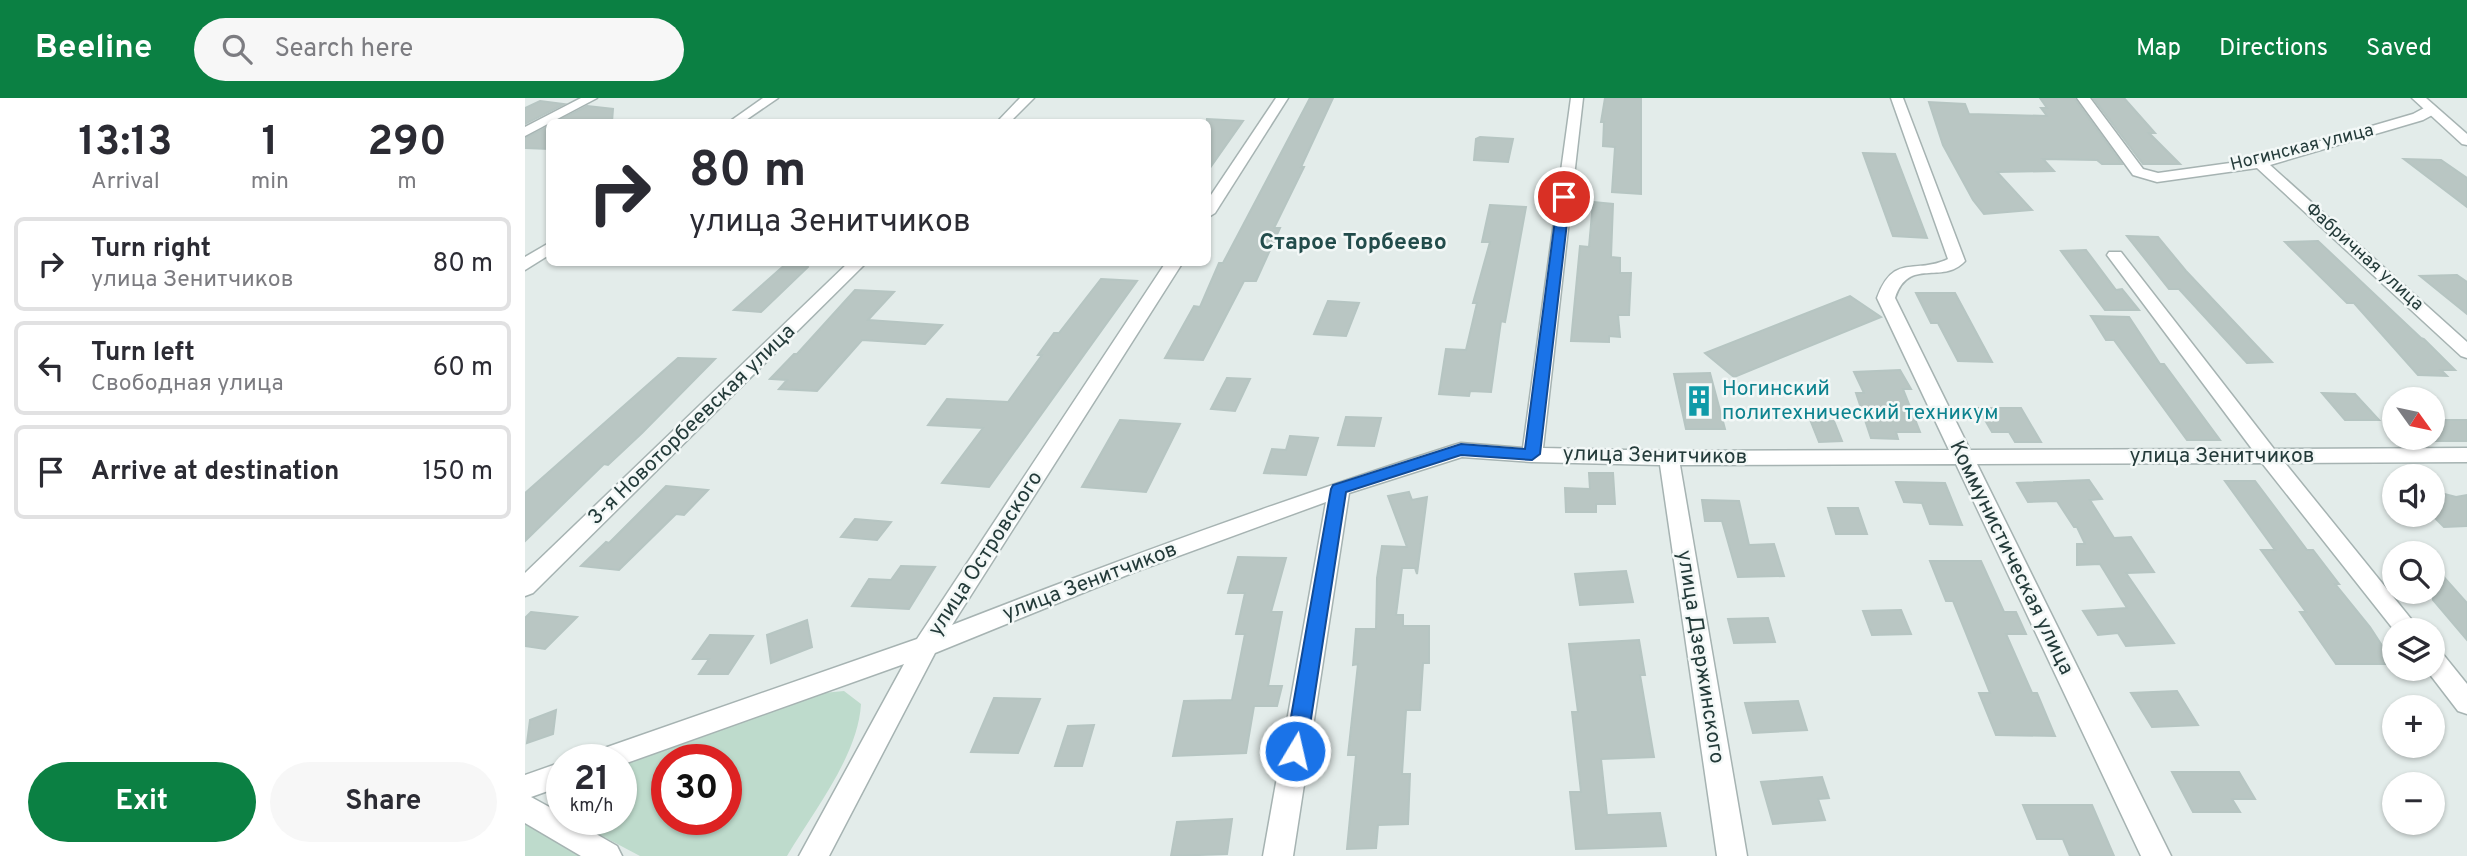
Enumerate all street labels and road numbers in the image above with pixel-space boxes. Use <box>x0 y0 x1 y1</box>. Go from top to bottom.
street label: Ногинская улица <box>2228 119 2376 177</box>
street label: Фабричная улица <box>2300 198 2428 316</box>
street label: 3-я Новоторбеевская улица <box>583 319 801 531</box>
street label: Коммунистическая улица <box>1942 437 2080 679</box>
street label: улица Зенитчиков <box>1562 441 1748 471</box>
street label: улица Зенитчиков <box>2130 443 2314 470</box>
street label: улица Островского <box>923 466 1049 642</box>
street label: улица Зенитчиков <box>999 536 1181 628</box>
street label: улица Дзержинского <box>1670 548 1730 766</box>

